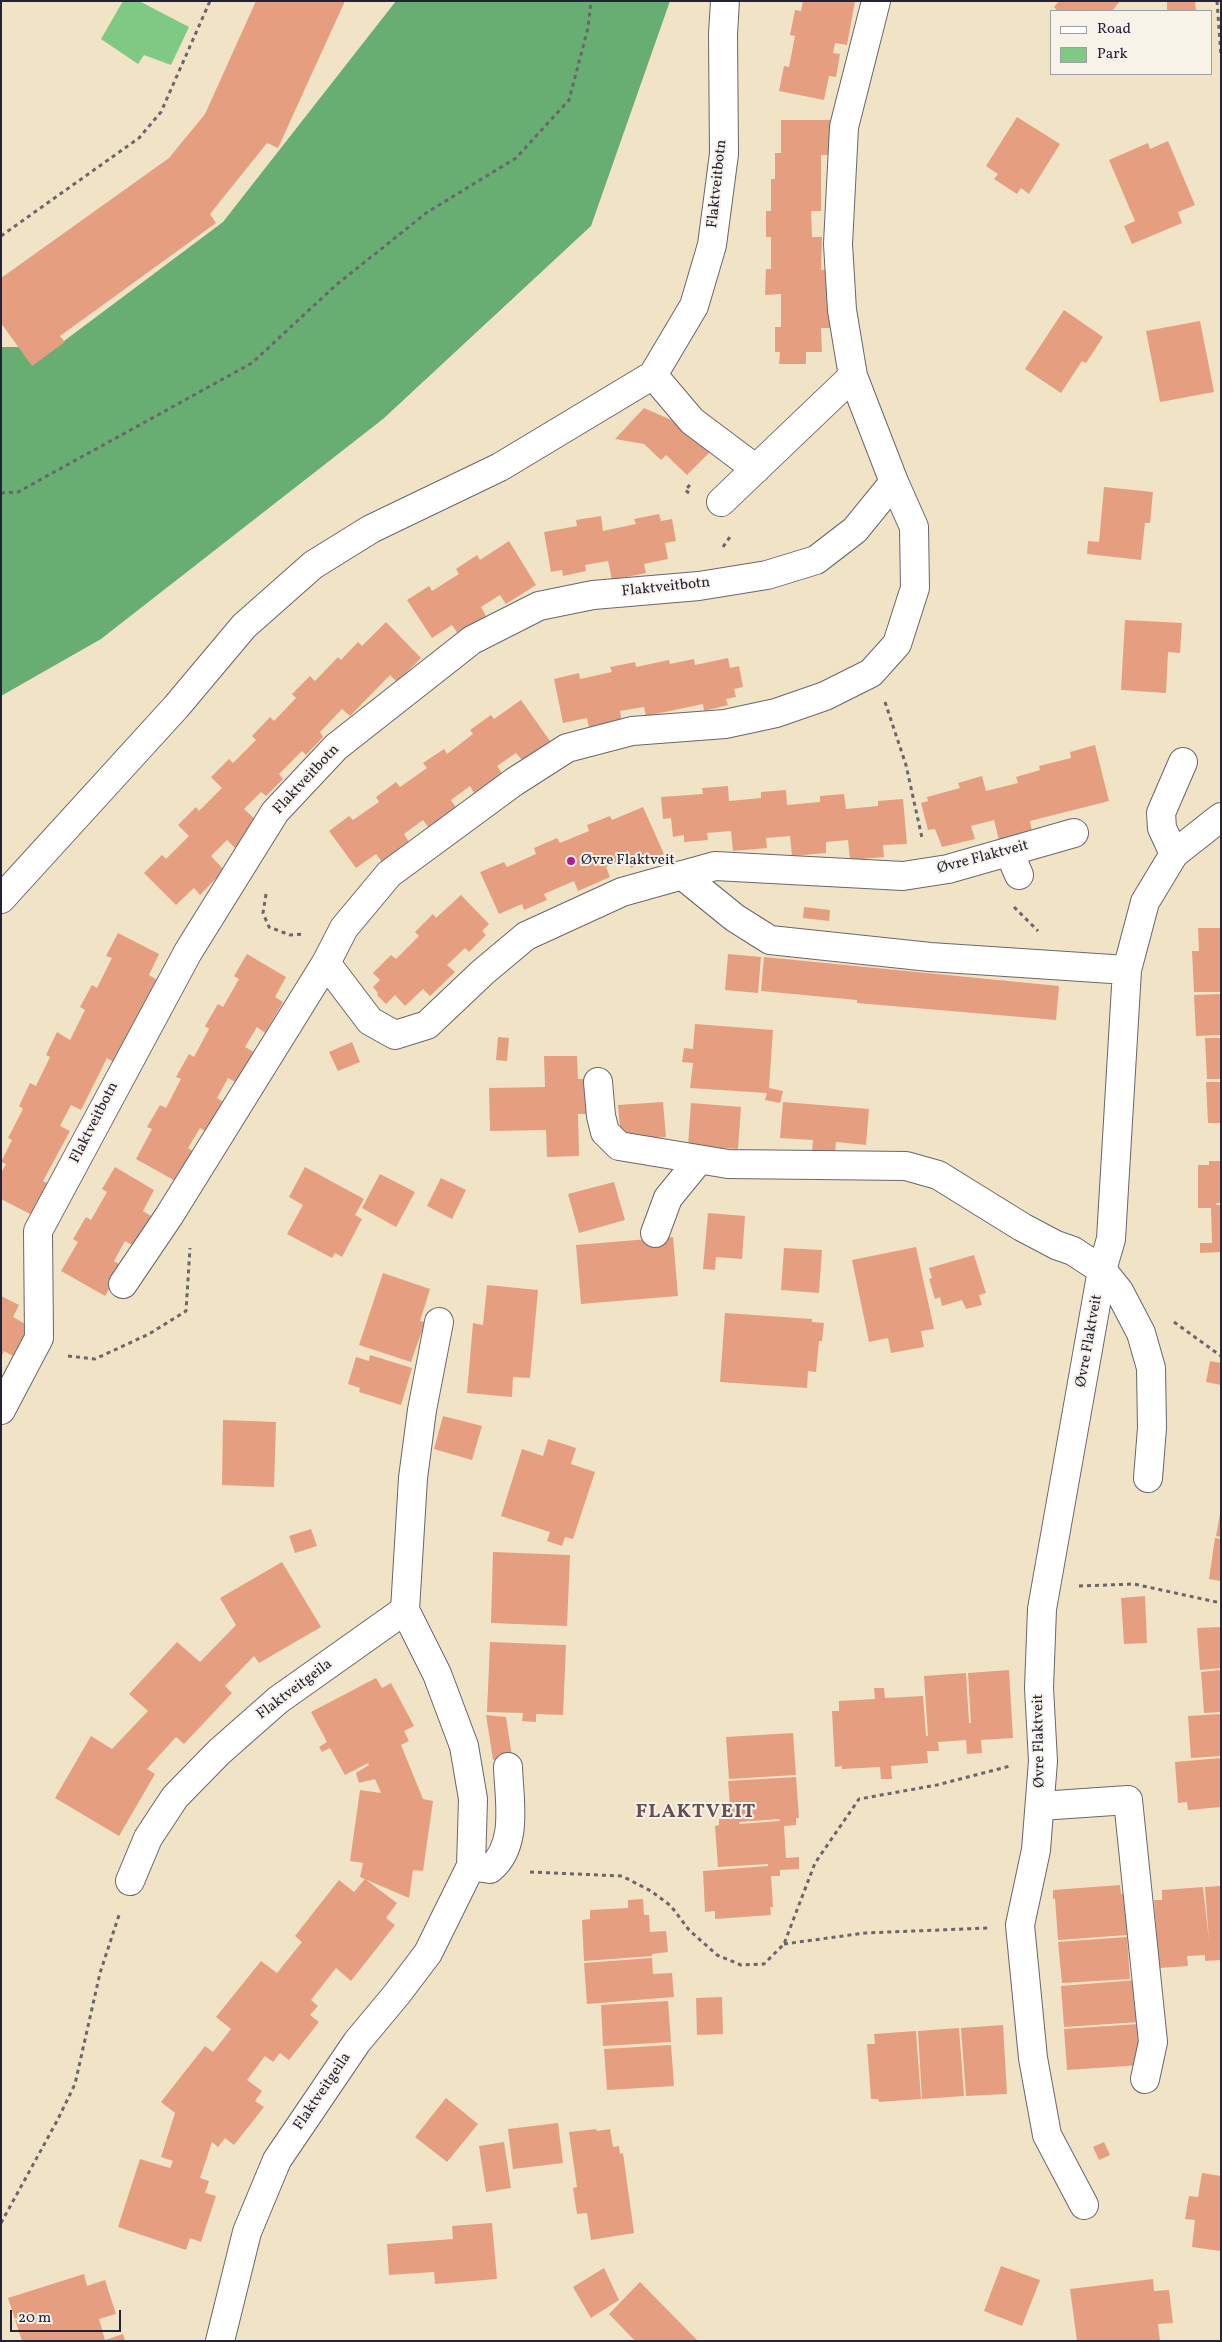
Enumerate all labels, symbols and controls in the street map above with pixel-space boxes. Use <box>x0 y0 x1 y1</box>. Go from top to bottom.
legend <box>1050 10 1212 75</box>
text: Road <box>1097 19 1131 40</box>
text: Park <box>1097 44 1128 65</box>
street label: Flaktveitbotn <box>704 139 732 229</box>
street label: Flaktveitbotn <box>621 574 711 602</box>
street label: Flaktveitbotn <box>270 741 344 819</box>
street label: Øvre Flaktveit <box>935 837 1031 879</box>
place label: Øvre Flaktveit <box>581 852 675 870</box>
marker: Øvre Flaktveit <box>565 855 577 867</box>
street label: Flaktveitbotn <box>67 1079 123 1167</box>
street label: Øvre Flaktveit <box>1073 1293 1107 1389</box>
street label: Flaktveitgeila <box>254 1656 336 1724</box>
street label: Øvre Flaktveit <box>1030 1694 1050 1788</box>
district label: FLAKTVEIT <box>634 1801 758 1825</box>
street label: Flaktveitgeila <box>290 2050 356 2134</box>
scale bar <box>12 2300 124 2332</box>
text: 20 m <box>18 2308 51 2329</box>

